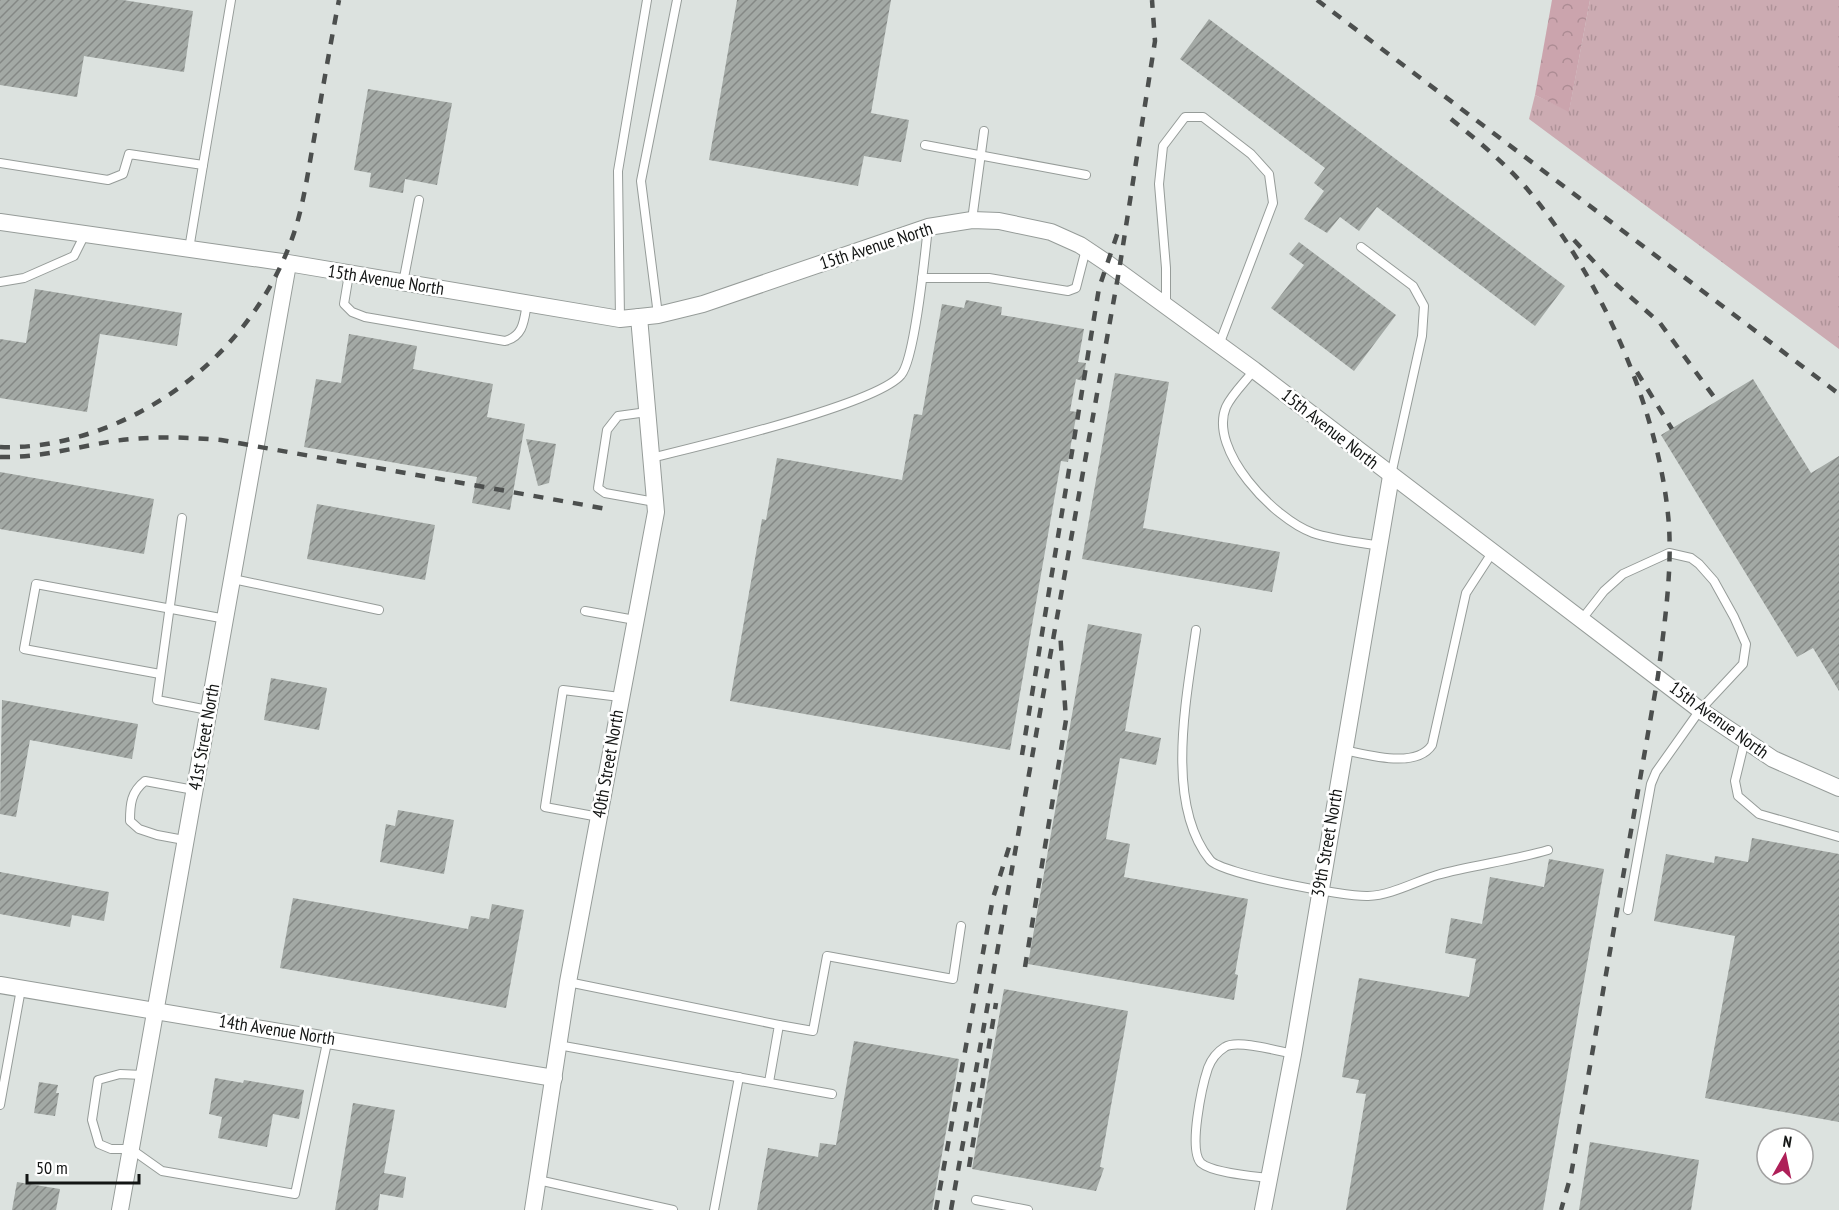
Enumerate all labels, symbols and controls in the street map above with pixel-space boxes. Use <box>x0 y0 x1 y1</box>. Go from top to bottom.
street label: 15th Avenue North <box>816 216 935 275</box>
street label: 15th Avenue North <box>326 259 446 300</box>
street label: 15th Avenue North <box>1277 383 1384 474</box>
street label: 15th Avenue North <box>1665 676 1774 763</box>
street label: 41st Street North <box>183 682 224 792</box>
street label: 40th Street North <box>587 708 628 820</box>
street label: 39th Street North <box>1306 787 1347 899</box>
street label: 14th Avenue North <box>217 1009 337 1050</box>
north arrow <box>1755 1126 1815 1186</box>
text: N <box>1782 1131 1793 1152</box>
scale bar <box>27 1147 140 1185</box>
text: 50 m <box>36 1156 68 1179</box>

